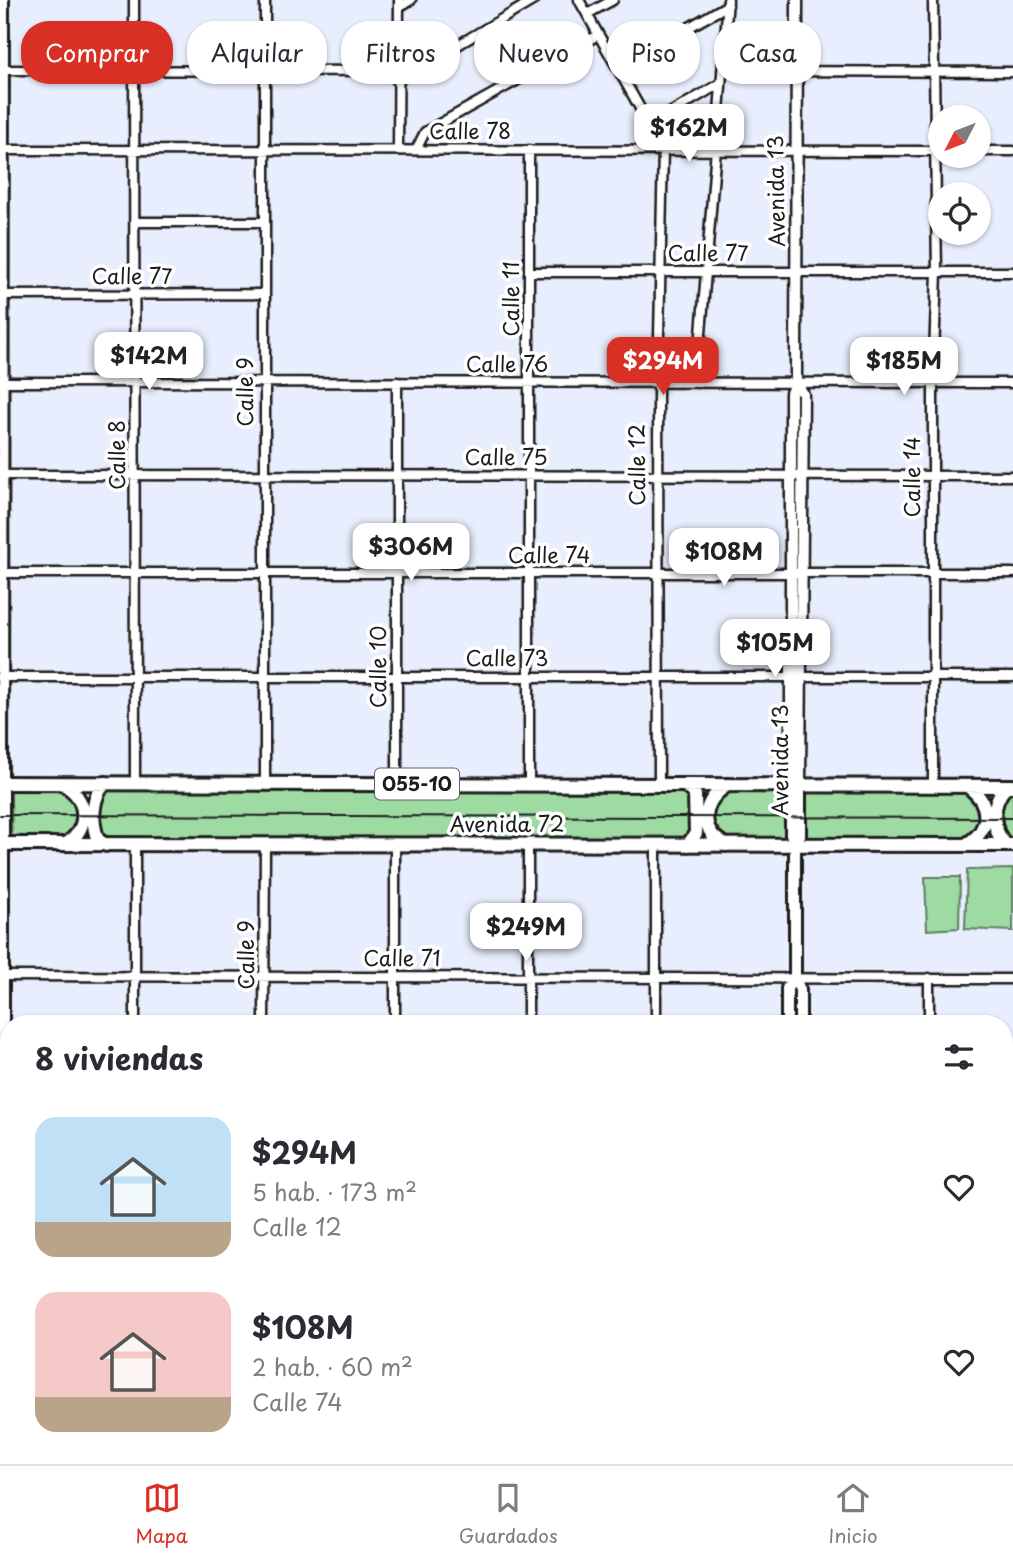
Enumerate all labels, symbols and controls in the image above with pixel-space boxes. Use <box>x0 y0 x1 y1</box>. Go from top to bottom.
chip: Comprar <box>21 21 173 84</box>
chip: Alquilar <box>187 21 327 84</box>
chip: Filtros <box>341 21 460 84</box>
chip: Nuevo <box>474 21 593 84</box>
chip: Piso <box>607 21 700 84</box>
chip: Casa <box>714 21 821 84</box>
pin: $162M <box>640 104 738 164</box>
north arrow <box>928 105 990 168</box>
map controls <box>928 105 991 245</box>
text: $162M <box>650 109 728 144</box>
street label: Calle 78 <box>429 114 511 146</box>
street label: Avenida 13 <box>758 135 792 247</box>
button: locate <box>928 182 991 245</box>
street label: Calle 77 <box>668 236 748 268</box>
street label: Calle 77 <box>92 259 172 291</box>
street label: Calle 11 <box>494 261 526 337</box>
pin: $142M <box>100 332 198 392</box>
text: $142M <box>110 337 188 372</box>
pin: $294M <box>614 338 712 397</box>
pin: $185M <box>855 338 953 397</box>
text: $294M <box>623 342 703 377</box>
text: $185M <box>866 342 942 377</box>
street label: Calle 76 <box>466 347 548 379</box>
street label: Calle 9 <box>228 357 260 427</box>
street label: Calle 8 <box>100 420 132 490</box>
street label: Calle 12 <box>620 424 652 506</box>
street label: Calle 14 <box>895 436 927 518</box>
street label: Calle 75 <box>464 440 548 472</box>
pin: $306M <box>362 524 460 583</box>
text: $306M <box>369 528 453 563</box>
pin: $108M <box>675 528 773 588</box>
text: $108M <box>685 533 763 568</box>
street label: Calle 74 <box>508 538 590 570</box>
pin: $105M <box>726 620 824 679</box>
text: $105M <box>736 624 814 659</box>
street label: Calle 10 <box>361 626 393 708</box>
street label: Calle 73 <box>465 641 549 673</box>
street label: Avenida 13 <box>763 704 795 816</box>
road number: 055-10 <box>375 768 459 800</box>
street label: Avenida 72 <box>450 807 564 839</box>
pin: $249M <box>477 904 575 963</box>
text: $249M <box>486 908 566 943</box>
street label: Calle 9 <box>229 920 261 990</box>
street label: Calle 71 <box>363 941 441 973</box>
text: 8 viviendas <box>35 1035 203 1080</box>
icon: filters <box>940 1038 978 1076</box>
text: $294M <box>252 1129 357 1174</box>
icon: home <box>91 1145 175 1229</box>
icon: heart <box>940 1168 978 1206</box>
text: 5 hab. · 173 m² <box>252 1174 417 1209</box>
text: Calle 12 <box>252 1209 342 1244</box>
text: $108M <box>252 1304 354 1349</box>
icon: home <box>91 1320 175 1404</box>
icon: heart <box>940 1343 978 1381</box>
text: 2 hab. · 60 m² <box>252 1349 413 1384</box>
text: Calle 74 <box>252 1384 343 1419</box>
tab: Mapa <box>135 1479 188 1549</box>
tab: Guardados <box>459 1479 558 1549</box>
tab: Inicio <box>829 1479 878 1549</box>

